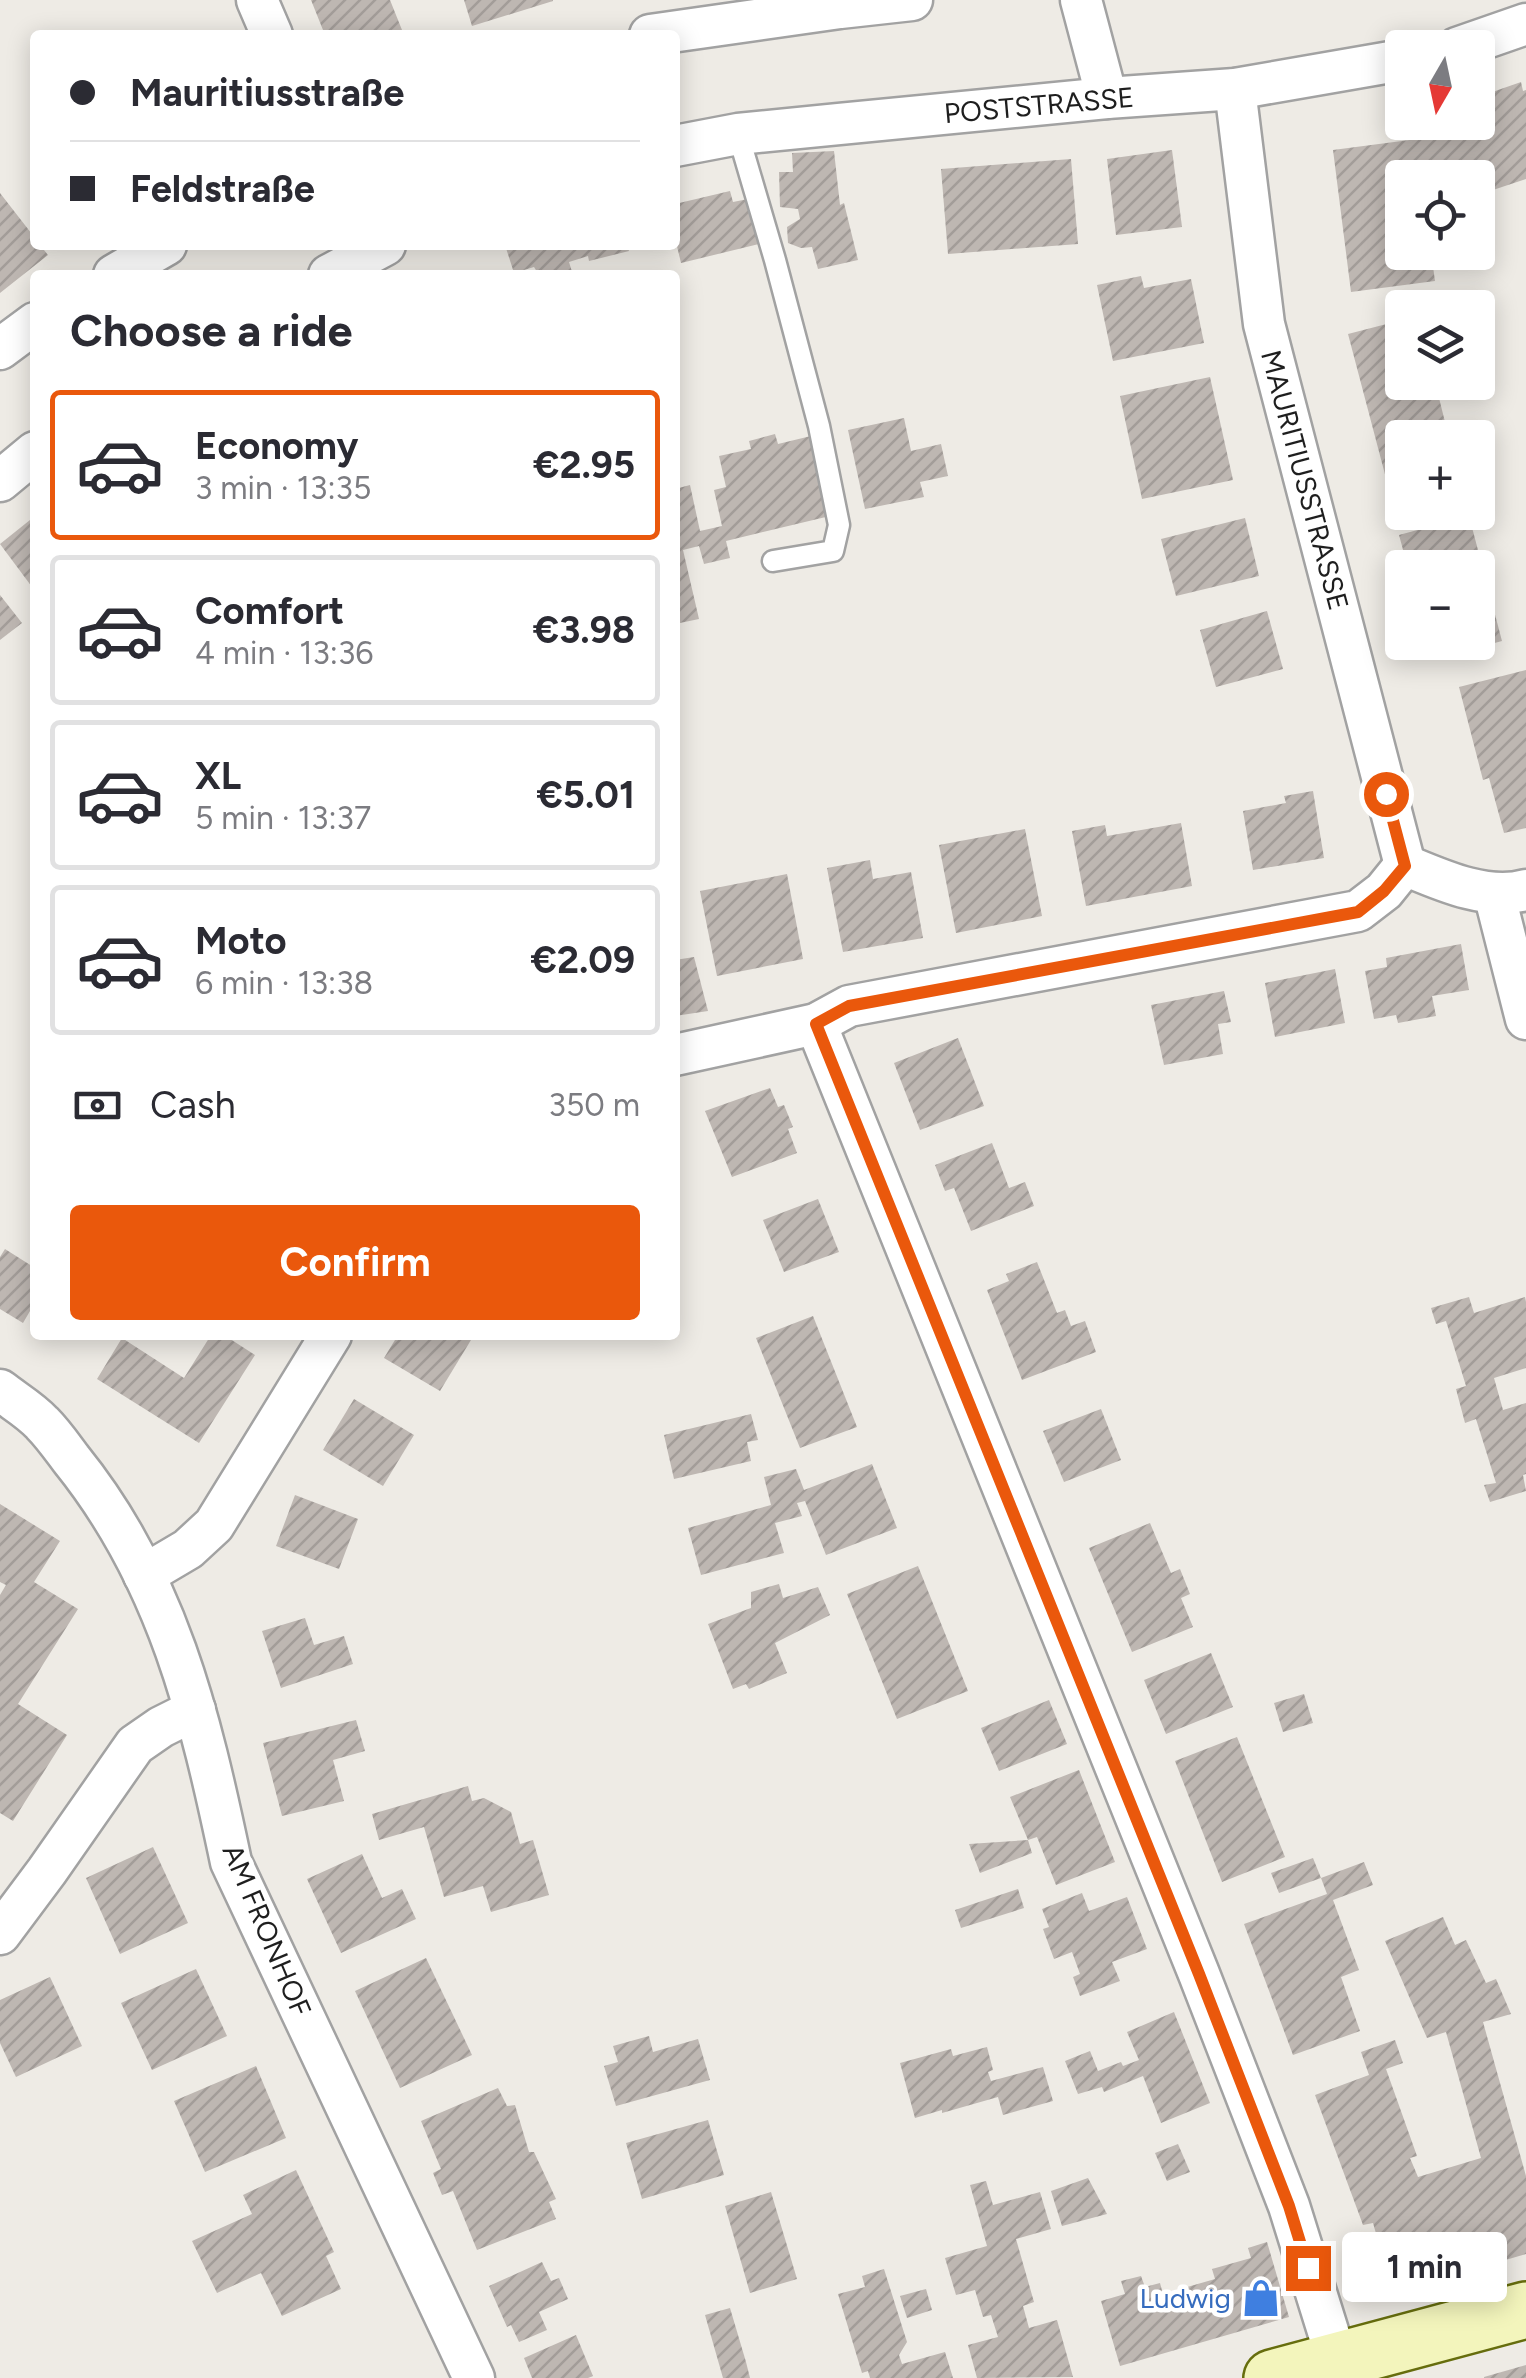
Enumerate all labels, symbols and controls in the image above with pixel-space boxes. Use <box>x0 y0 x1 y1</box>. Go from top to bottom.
north arrow <box>1385 30 1495 140</box>
map controls <box>1385 30 1495 660</box>
text: Mauritiusstraße <box>130 70 404 116</box>
street label: POSTSTRASSE <box>943 80 1135 130</box>
button: locate <box>1385 160 1495 270</box>
text: Feldstraße <box>130 166 315 212</box>
button: layers <box>1385 290 1495 400</box>
text: Choose a ride <box>70 303 352 357</box>
street label: MAURITIUSSTRASSE <box>1254 346 1356 614</box>
icon: car <box>75 420 165 510</box>
button: + <box>1385 420 1495 530</box>
text: Economy <box>195 423 358 469</box>
text: €2.95 <box>533 442 635 488</box>
text: 3 min · 13:35 <box>195 469 371 507</box>
button: − <box>1385 550 1495 660</box>
icon: car <box>75 585 165 675</box>
text: Comfort <box>195 588 344 634</box>
text: €3.98 <box>533 607 635 653</box>
text: 4 min · 13:36 <box>195 634 373 672</box>
icon: car <box>75 750 165 840</box>
text: XL <box>195 753 241 799</box>
text: €5.01 <box>536 772 635 818</box>
route start <box>1364 772 1409 817</box>
text: 5 min · 13:37 <box>195 799 371 837</box>
icon: car <box>75 915 165 1005</box>
text: Moto <box>195 918 287 964</box>
text: €2.09 <box>530 937 635 983</box>
text: 6 min · 13:38 <box>195 964 373 1002</box>
icon: cash <box>70 1078 125 1133</box>
text: Cash <box>150 1082 236 1128</box>
text: 350 m <box>549 1086 640 1124</box>
button: Confirm <box>70 1205 640 1320</box>
street label: AM FRONHOF <box>215 1839 319 2021</box>
callout: 1 min <box>1343 2233 1508 2303</box>
route end <box>1286 2246 1331 2291</box>
text: 1 min <box>1387 2248 1462 2286</box>
shop icon: Ludwig <box>1240 2277 1282 2319</box>
place label: Ludwig <box>1140 2281 1231 2315</box>

